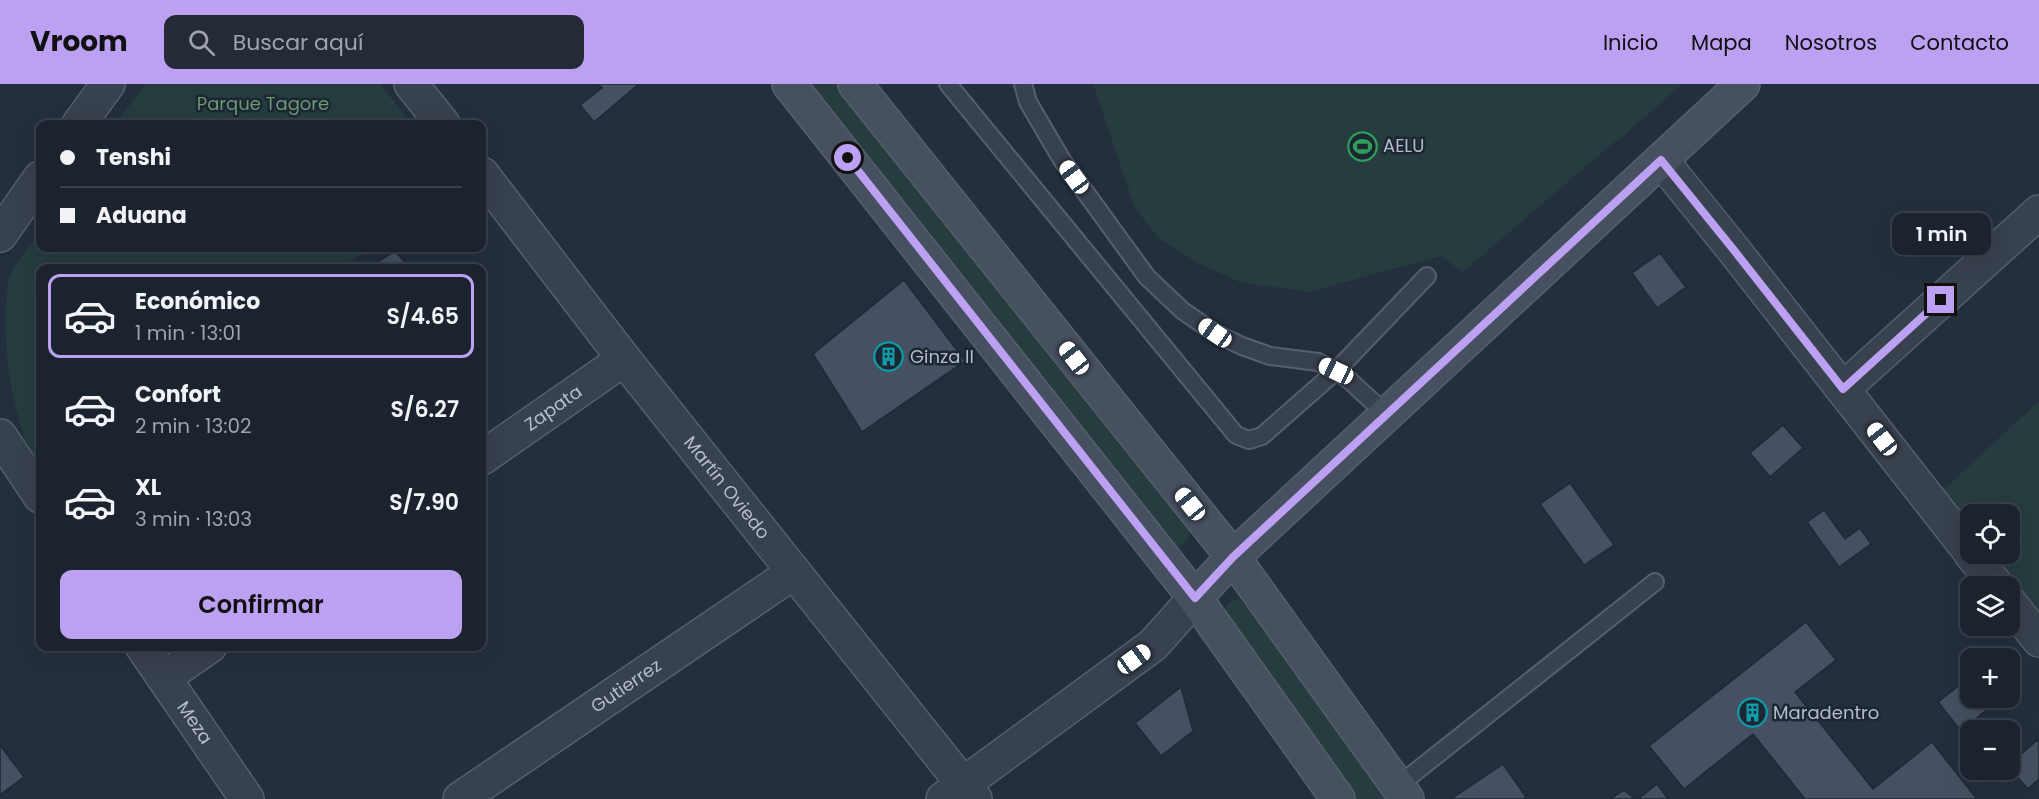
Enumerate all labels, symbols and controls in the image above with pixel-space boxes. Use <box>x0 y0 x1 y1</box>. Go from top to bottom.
search box <box>164 15 584 69</box>
text: Vroom <box>30 22 128 61</box>
icon: search <box>185 26 218 59</box>
text: Buscar aquí <box>233 27 363 58</box>
text: Inicio <box>1603 28 1658 57</box>
text: Mapa <box>1691 28 1752 57</box>
text: Nosotros <box>1785 28 1877 57</box>
text: Contacto <box>1910 28 2009 57</box>
park label: Parque Tagore <box>197 91 329 116</box>
sports icon: AELU <box>1346 130 1378 162</box>
place label: AELU <box>1383 133 1424 158</box>
text: Tenshi <box>96 142 171 173</box>
route start <box>834 144 861 171</box>
car <box>1056 157 1092 197</box>
text: Aduana <box>96 200 187 231</box>
callout: 1 min <box>1892 213 1990 255</box>
text: 1 min <box>1916 220 1967 248</box>
text: Económico <box>135 286 260 317</box>
route end <box>1927 286 1954 313</box>
icon: car <box>63 289 117 343</box>
text: S/4.65 <box>386 301 459 332</box>
car <box>1195 315 1235 351</box>
text: 1 min · 13:01 <box>135 319 241 347</box>
car <box>1056 338 1092 378</box>
building icon: Ginza II <box>873 341 905 373</box>
place label: Ginza II <box>910 344 974 369</box>
car <box>1316 355 1356 387</box>
text: Confort <box>135 379 221 410</box>
street label: Zapata <box>519 379 587 437</box>
icon: car <box>63 382 117 436</box>
text: S/6.27 <box>390 394 459 425</box>
text: 2 min · 13:02 <box>135 412 252 440</box>
car <box>1864 419 1900 459</box>
street label: Martín Oviedo <box>678 431 776 544</box>
text: XL <box>135 472 161 503</box>
icon: car <box>63 475 117 529</box>
car <box>1172 484 1208 524</box>
text: S/7.90 <box>389 487 459 518</box>
map controls <box>1960 504 2020 780</box>
button: locate <box>1960 504 2020 564</box>
text: 3 min · 13:03 <box>135 505 252 533</box>
button: Confirmar <box>60 570 462 639</box>
button: layers <box>1960 576 2020 636</box>
car <box>1114 641 1154 677</box>
button: + <box>1960 648 2020 708</box>
street label: Gutierrez <box>586 653 666 719</box>
street label: Meza <box>171 696 219 749</box>
building icon: Maradentro <box>1736 697 1768 729</box>
place label: Maradentro <box>1773 700 1879 725</box>
button: − <box>1960 720 2020 780</box>

